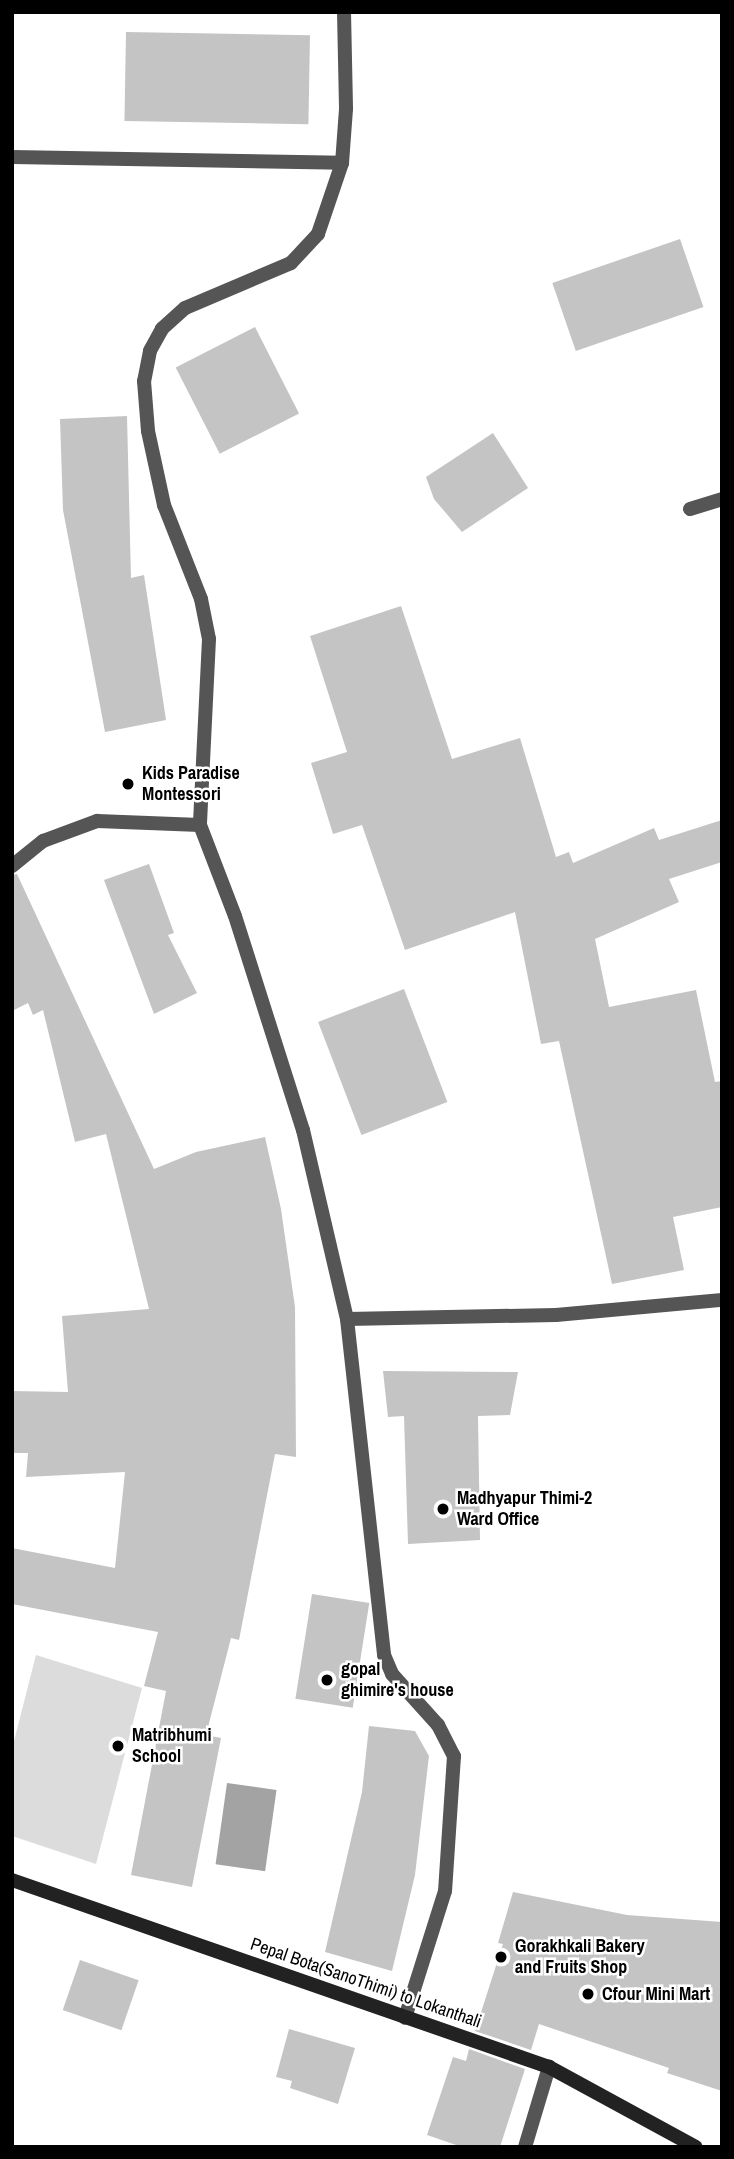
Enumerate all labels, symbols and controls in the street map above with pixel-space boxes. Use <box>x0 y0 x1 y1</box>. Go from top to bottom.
place label: Kids Paradise Montessori <box>142 763 240 806</box>
marker: Kids Paradise Montessori <box>120 776 136 792</box>
place label: Madhyapur Thimi-2 Ward Office <box>457 1488 592 1530</box>
marker: Madhyapur Thimi-2 Ward Office <box>435 1501 451 1517</box>
place label: gopal ghimire's house <box>341 1659 454 1702</box>
marker: gopal ghimire's house <box>319 1672 335 1688</box>
place label: Matribhumi School <box>132 1725 212 1768</box>
marker: Matribhumi School <box>110 1738 126 1754</box>
street label: Pepal Bota(SanoThimi) to Lokanthali <box>248 1933 484 2033</box>
place label: Gorakhkali Bakery and Fruits Shop <box>515 1936 645 1979</box>
marker: Gorakhkali Bakery and Fruits Shop <box>493 1949 509 1965</box>
place label: Cfour Mini Mart <box>602 1983 710 2005</box>
marker: Cfour Mini Mart <box>580 1986 596 2002</box>

